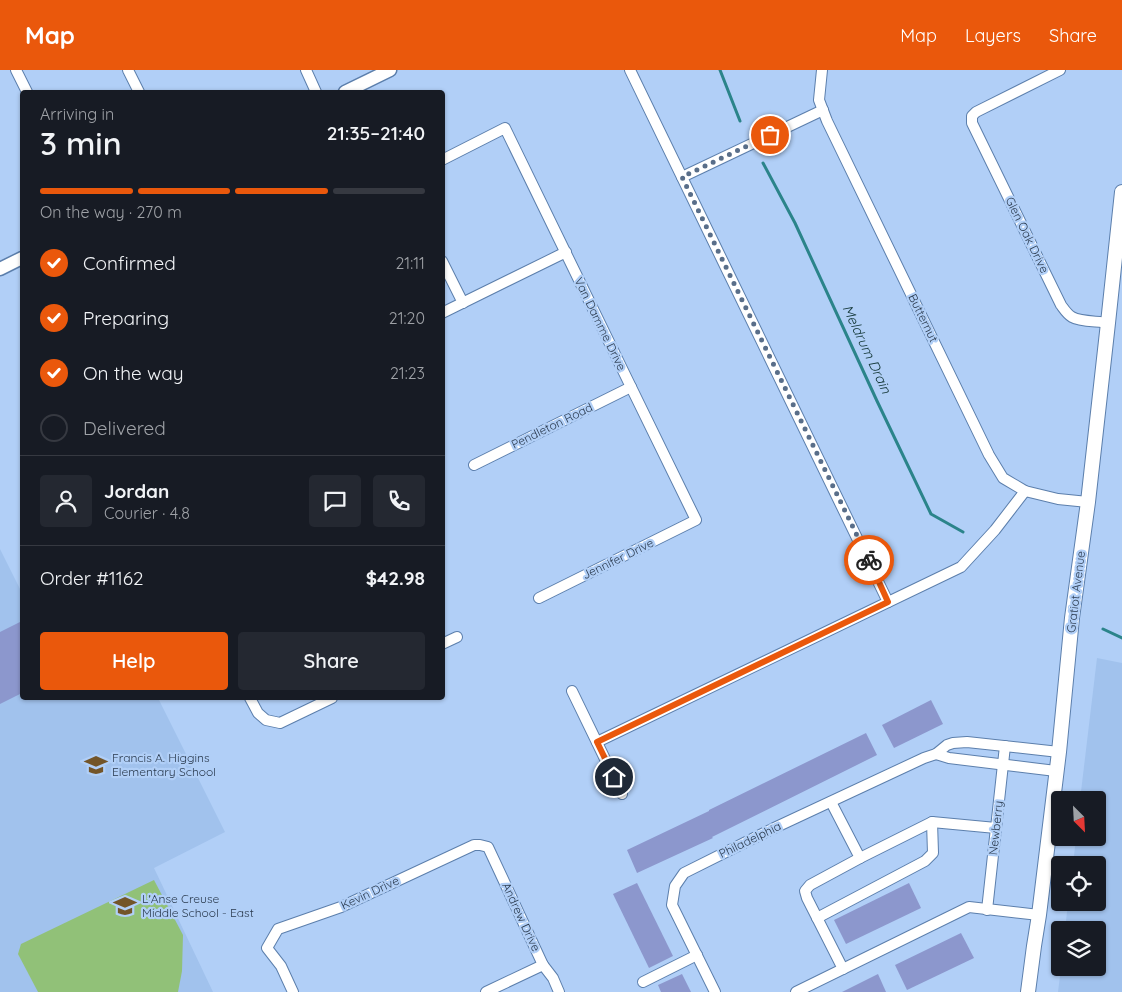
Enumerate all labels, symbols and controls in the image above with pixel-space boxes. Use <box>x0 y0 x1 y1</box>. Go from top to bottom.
text: Map <box>25 20 75 50</box>
text: Map <box>900 24 937 47</box>
text: Layers <box>965 24 1021 47</box>
text: Share <box>1049 24 1097 47</box>
text: Arriving in <box>40 104 114 124</box>
pin <box>749 114 791 156</box>
text: 21:35–21:40 <box>327 121 425 145</box>
icon: bag <box>756 121 784 149</box>
text: 3 min <box>40 123 122 163</box>
street label: Glen Oak Drive <box>1003 194 1052 276</box>
text: On the way · 270 m <box>40 202 182 222</box>
icon: check <box>40 249 68 277</box>
text: Confirmed <box>83 251 176 275</box>
text: 21:11 <box>395 253 425 273</box>
street label: Van Damme Drive <box>571 275 630 373</box>
street label: Butternut <box>905 291 942 344</box>
water label: Meldrum Drain <box>839 302 896 397</box>
icon: check <box>40 304 68 332</box>
text: Preparing <box>83 306 169 330</box>
text: 21:20 <box>389 308 425 328</box>
icon: check <box>40 359 68 387</box>
text: On the way <box>83 361 184 385</box>
text: 21:23 <box>390 363 425 383</box>
street label: Pendleton Road <box>509 399 595 452</box>
text: Delivered <box>83 416 166 440</box>
button: person <box>40 475 92 527</box>
button: chat <box>309 475 361 527</box>
button: phone <box>373 475 425 527</box>
text: Jordan <box>104 479 169 503</box>
text: Courier · 4.8 <box>104 503 190 523</box>
street label: Jennifer Drive <box>580 535 656 582</box>
courier <box>844 535 894 585</box>
icon: bike <box>855 546 883 574</box>
street label: Gratiot Avenue <box>1063 550 1088 634</box>
text: Order #1162 <box>40 566 143 590</box>
text: $42.98 <box>366 566 425 590</box>
button: Help <box>40 632 228 690</box>
button: Share <box>238 632 425 690</box>
place label: Francis A. Higgins Elementary School <box>112 750 216 779</box>
school or university icon: Francis A. Higgins Elementary School <box>83 752 109 778</box>
pin <box>593 756 635 798</box>
icon: home <box>600 763 628 791</box>
north arrow <box>1051 791 1106 846</box>
map controls <box>1051 791 1106 976</box>
street label: Newberry <box>985 800 1006 856</box>
street label: Philadelphia <box>716 818 783 861</box>
button: locate <box>1051 856 1106 911</box>
street label: Kevin Drive <box>338 872 402 913</box>
street label: Andrew Drive <box>499 880 544 954</box>
place label: L'Anse Creuse Middle School - East <box>142 891 254 920</box>
school or university icon: L'Anse Creuse Middle School - East <box>112 893 138 919</box>
button: layers <box>1051 921 1106 976</box>

